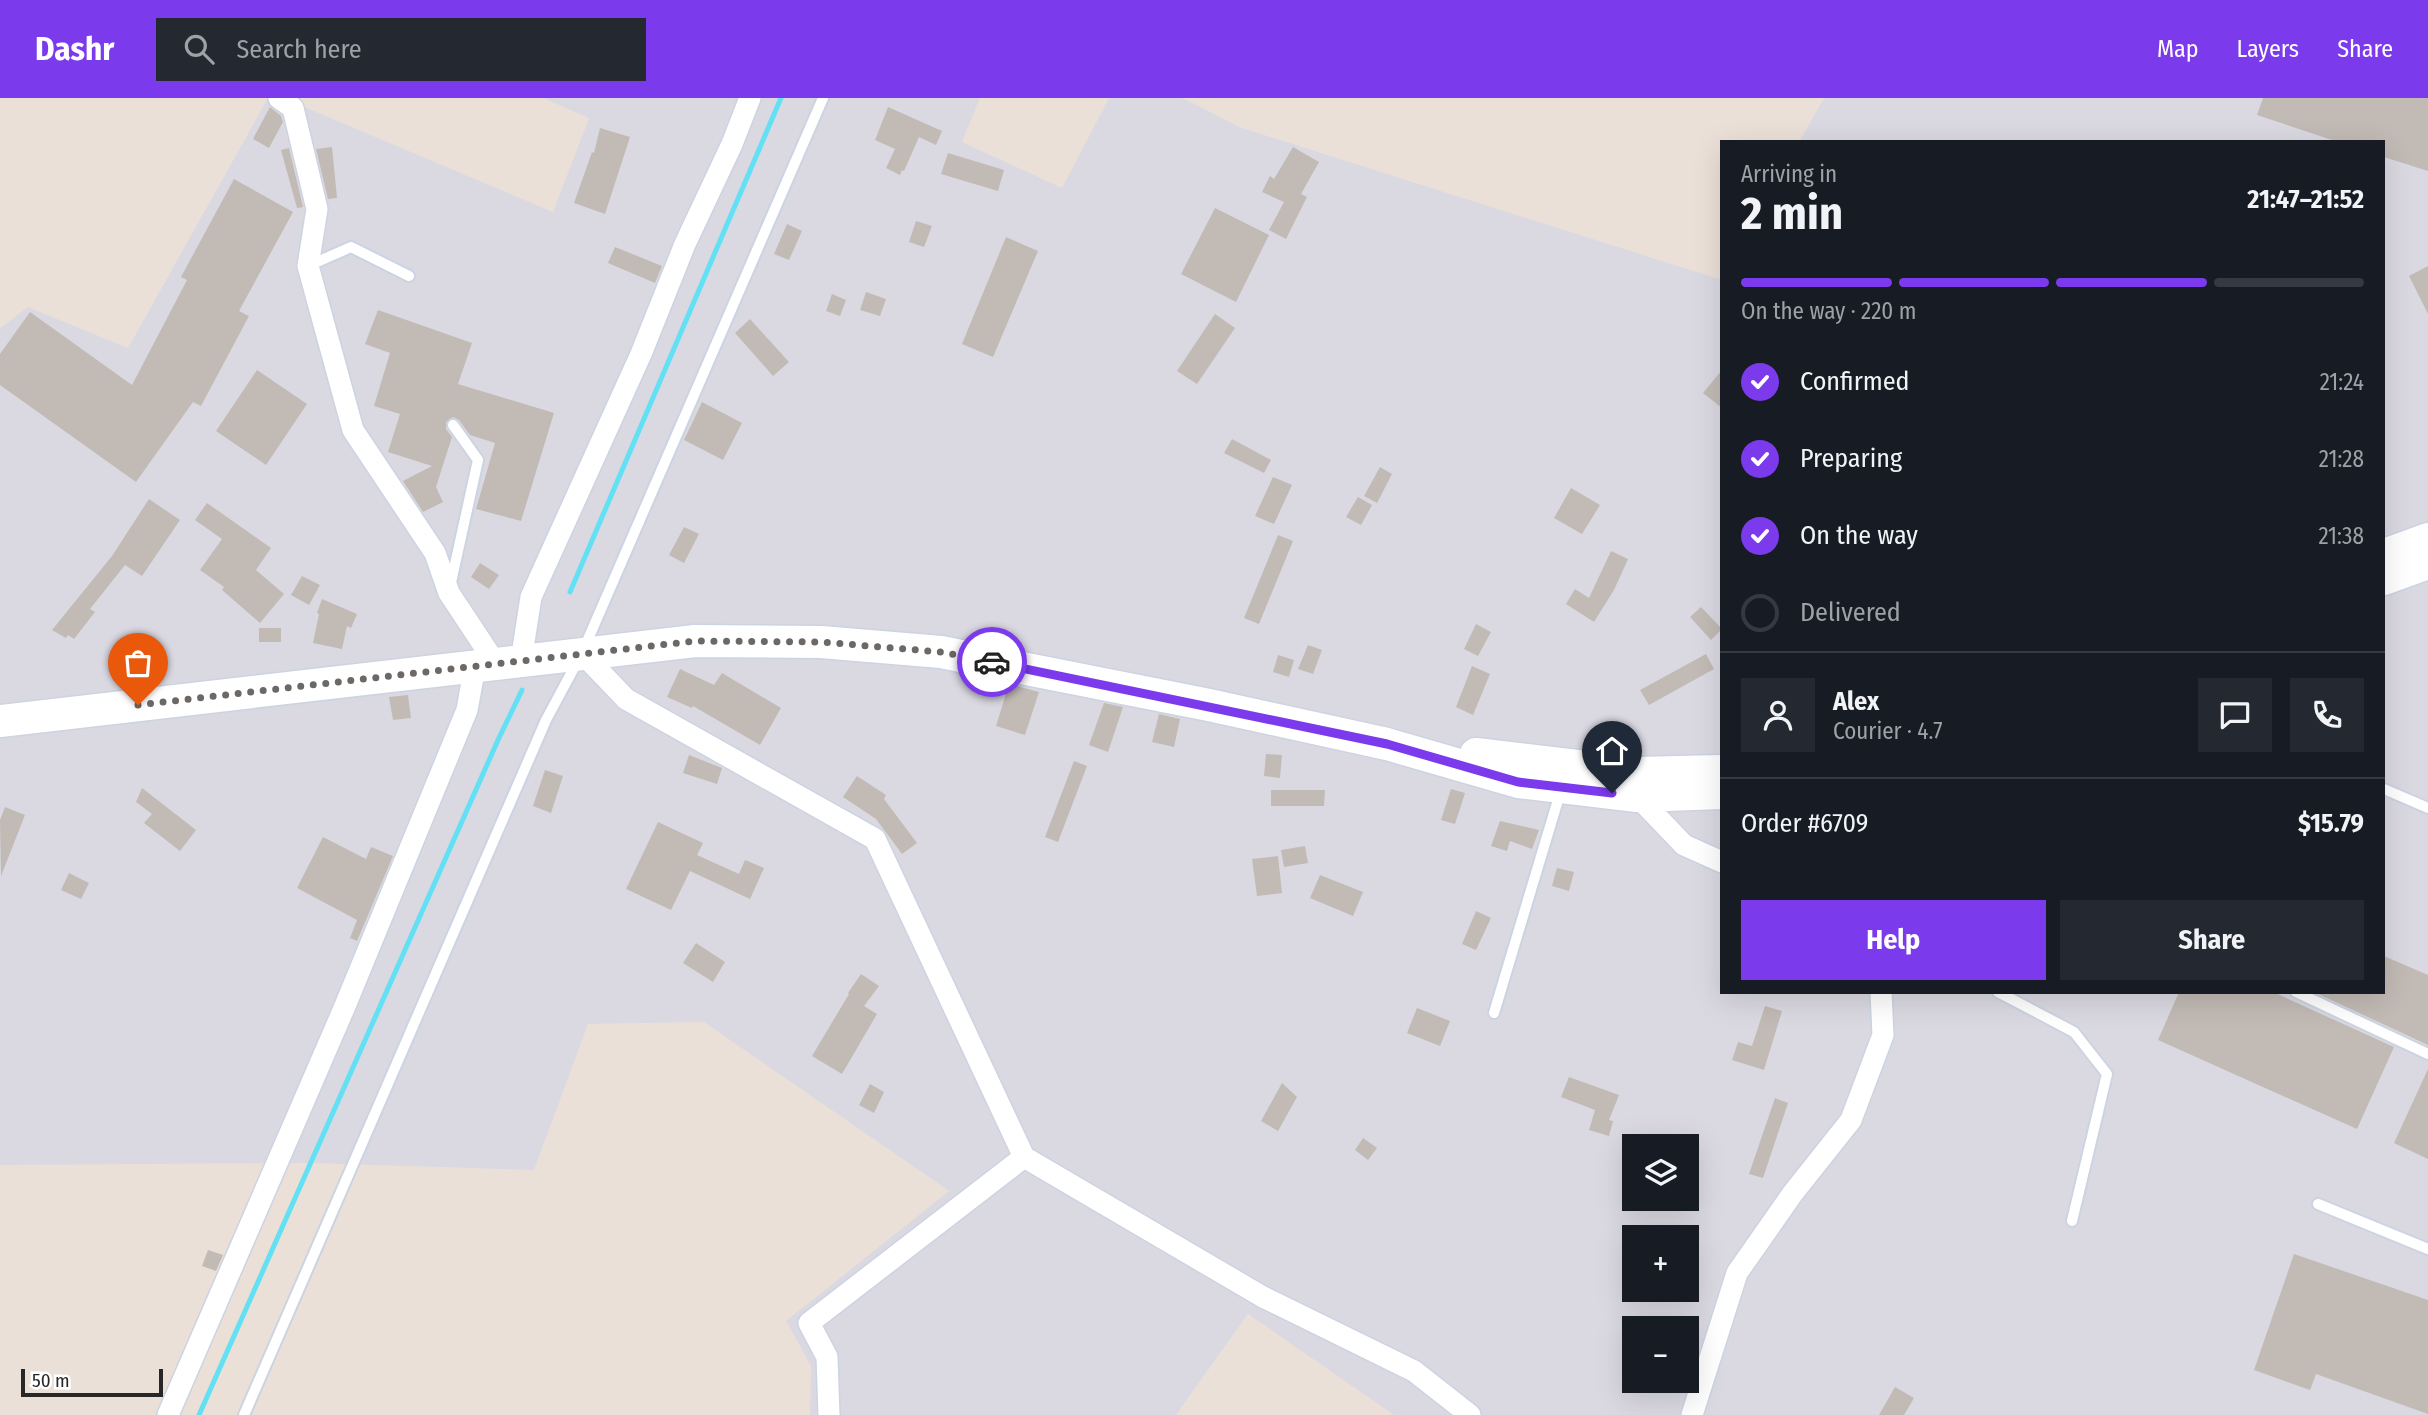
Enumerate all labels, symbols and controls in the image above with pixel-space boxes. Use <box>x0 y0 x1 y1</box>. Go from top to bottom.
search box <box>156 18 646 81</box>
text: Dashr <box>35 29 114 69</box>
icon: search <box>180 30 218 68</box>
text: Search here <box>236 34 362 65</box>
text: Map <box>2157 35 2199 63</box>
text: Layers <box>2237 35 2299 63</box>
text: Share <box>2337 35 2393 63</box>
text: Arriving in <box>1741 160 1837 188</box>
text: 21:47–21:52 <box>2247 184 2364 215</box>
text: 2 min <box>1741 186 1843 241</box>
text: On the way · 220 m <box>1741 297 1916 325</box>
icon: check <box>1741 363 1779 401</box>
text: Confirmed <box>1800 366 1910 397</box>
text: 21:24 <box>2320 368 2364 396</box>
icon: check <box>1741 440 1779 478</box>
text: Preparing <box>1800 443 1902 474</box>
text: 21:28 <box>2319 445 2364 473</box>
icon: check <box>1741 517 1779 555</box>
text: On the way <box>1800 520 1918 551</box>
text: 21:38 <box>2318 522 2364 550</box>
text: Delivered <box>1800 597 1901 628</box>
courier <box>957 627 1027 697</box>
pin <box>108 633 168 705</box>
icon: car <box>973 643 1011 681</box>
icon: bag <box>119 644 157 682</box>
button: person <box>1741 678 1815 752</box>
button: chat <box>2198 678 2272 752</box>
button: phone <box>2290 678 2364 752</box>
text: Alex <box>1833 686 1879 717</box>
text: Courier · 4.7 <box>1833 717 1943 745</box>
pin <box>1582 721 1642 793</box>
icon: home <box>1593 732 1631 770</box>
text: Order #6709 <box>1741 808 1869 839</box>
text: $15.79 <box>2298 808 2364 839</box>
button: Help <box>1741 900 2046 980</box>
button: Share <box>2060 900 2364 980</box>
map controls <box>1622 1134 1699 1393</box>
button: layers <box>1622 1134 1699 1211</box>
button: + <box>1622 1225 1699 1302</box>
button: − <box>1622 1316 1699 1393</box>
scale bar <box>21 1366 163 1398</box>
text: 50 m <box>32 1369 70 1392</box>

